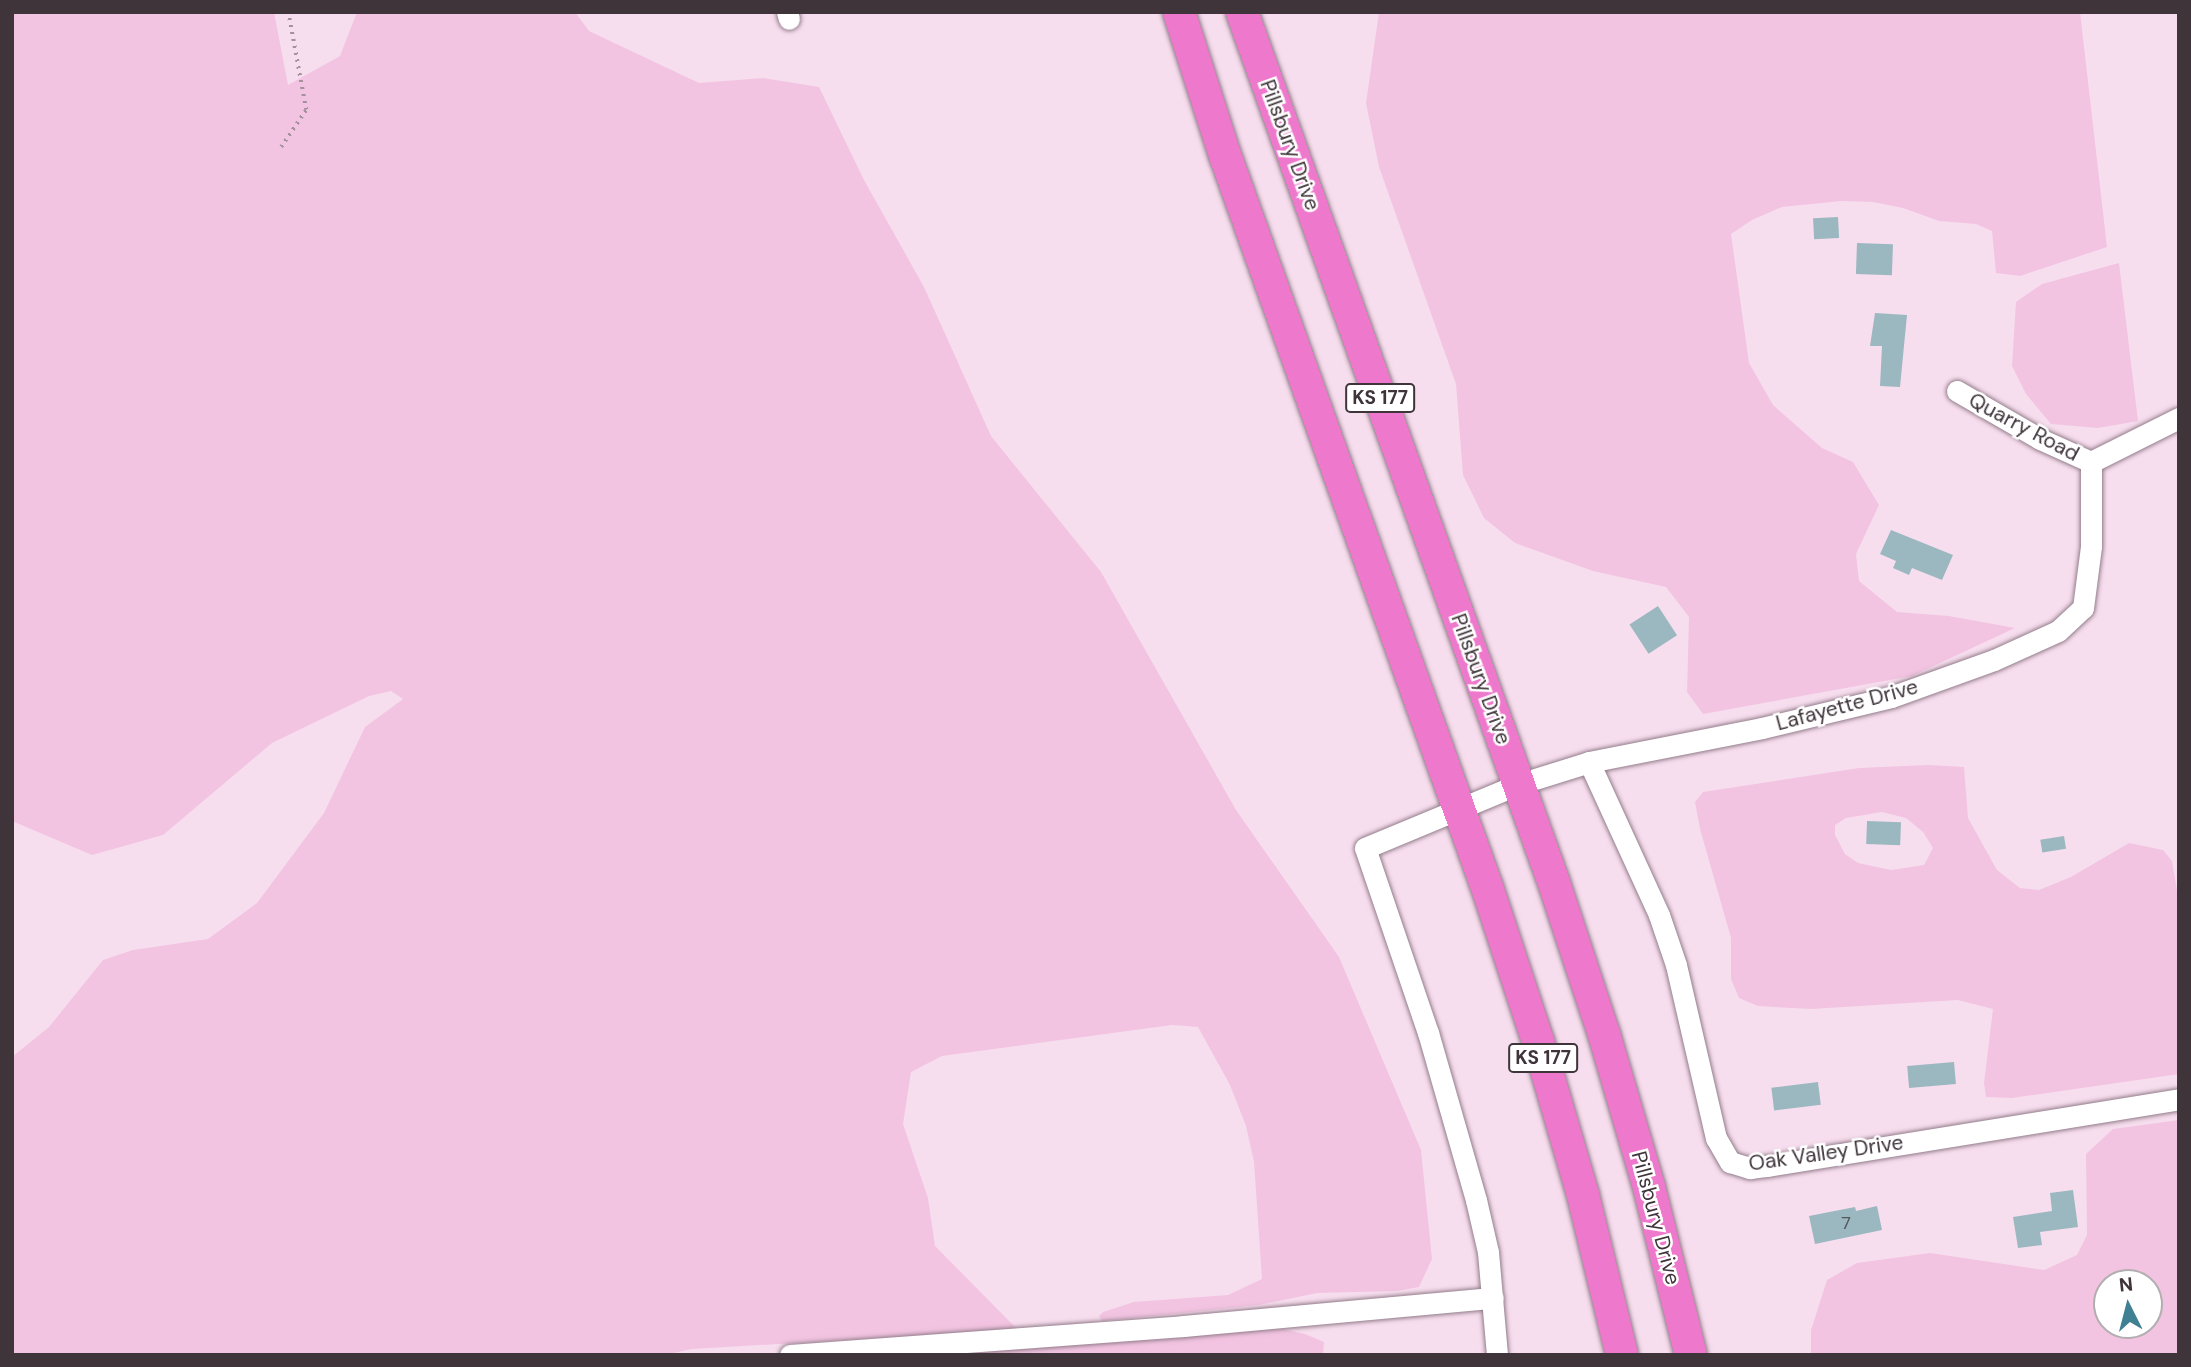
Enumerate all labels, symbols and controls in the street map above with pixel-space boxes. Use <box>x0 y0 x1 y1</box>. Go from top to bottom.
street label: Pillsbury Drive <box>1255 76 1325 214</box>
road number: KS 177 <box>1345 382 1415 414</box>
street label: Quarry Road <box>1964 387 2084 467</box>
street label: Pillsbury Drive <box>1446 610 1516 748</box>
street label: Lafayette Drive <box>1773 674 1921 736</box>
road number: KS 177 <box>1508 1042 1578 1074</box>
street label: Oak Valley Drive <box>1747 1130 1905 1176</box>
street label: Pillsbury Drive <box>1626 1149 1686 1287</box>
house number: 7 <box>1841 1212 1851 1234</box>
north arrow <box>2093 1269 2163 1339</box>
text: N <box>2118 1271 2134 1298</box>

